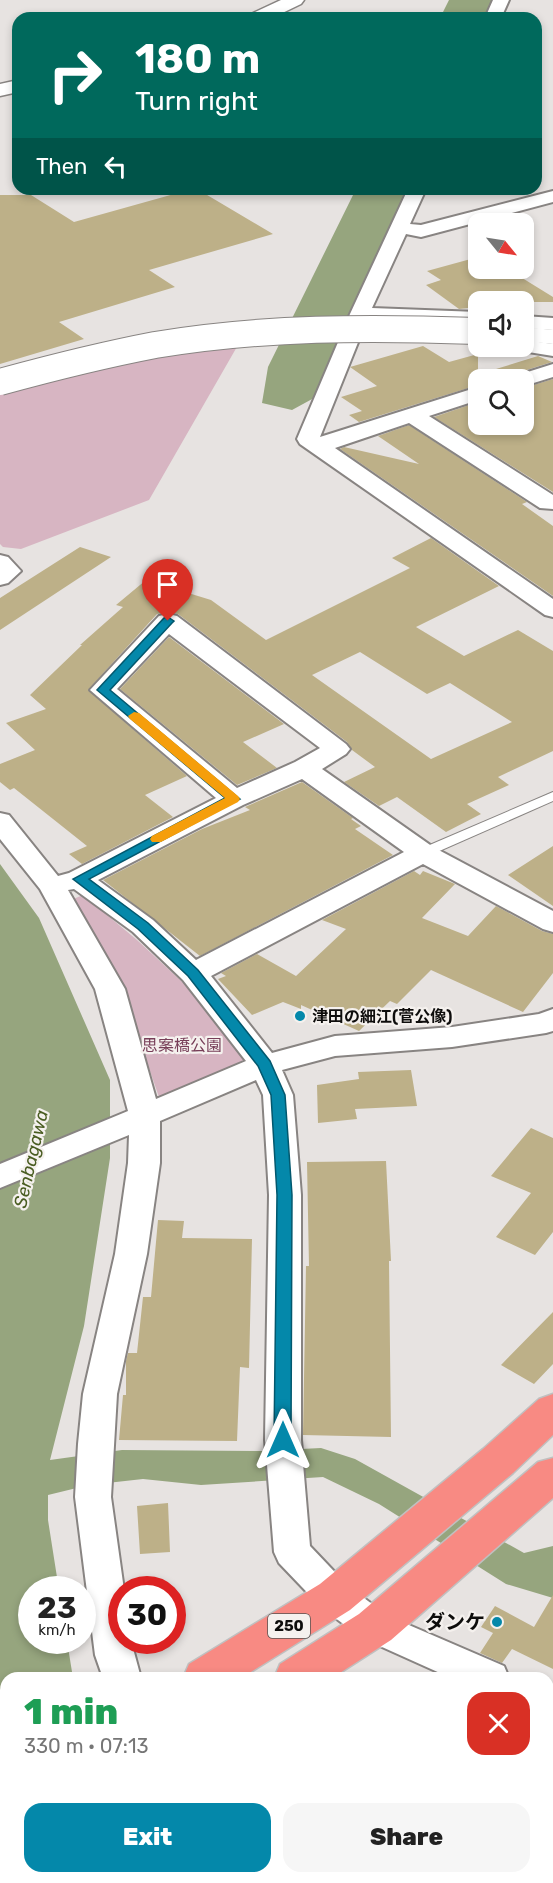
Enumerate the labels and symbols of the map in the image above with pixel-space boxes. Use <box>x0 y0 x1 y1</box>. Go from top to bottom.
north arrow <box>468 213 534 279</box>
pin <box>142 559 193 621</box>
place label: 津田の細江(菅公像) <box>312 1007 452 1026</box>
marker: 津田の細江(菅公像) <box>293 1009 307 1023</box>
park label: 思案橋公園 <box>142 1036 222 1055</box>
water label: Senbagawa <box>9 1108 53 1210</box>
position arrow <box>251 1408 315 1472</box>
speed limit sign: 30 <box>108 1576 186 1654</box>
place label: ダンケ <box>425 1610 485 1634</box>
road number: 250 <box>268 1614 310 1638</box>
marker: ダンケ <box>490 1615 504 1629</box>

